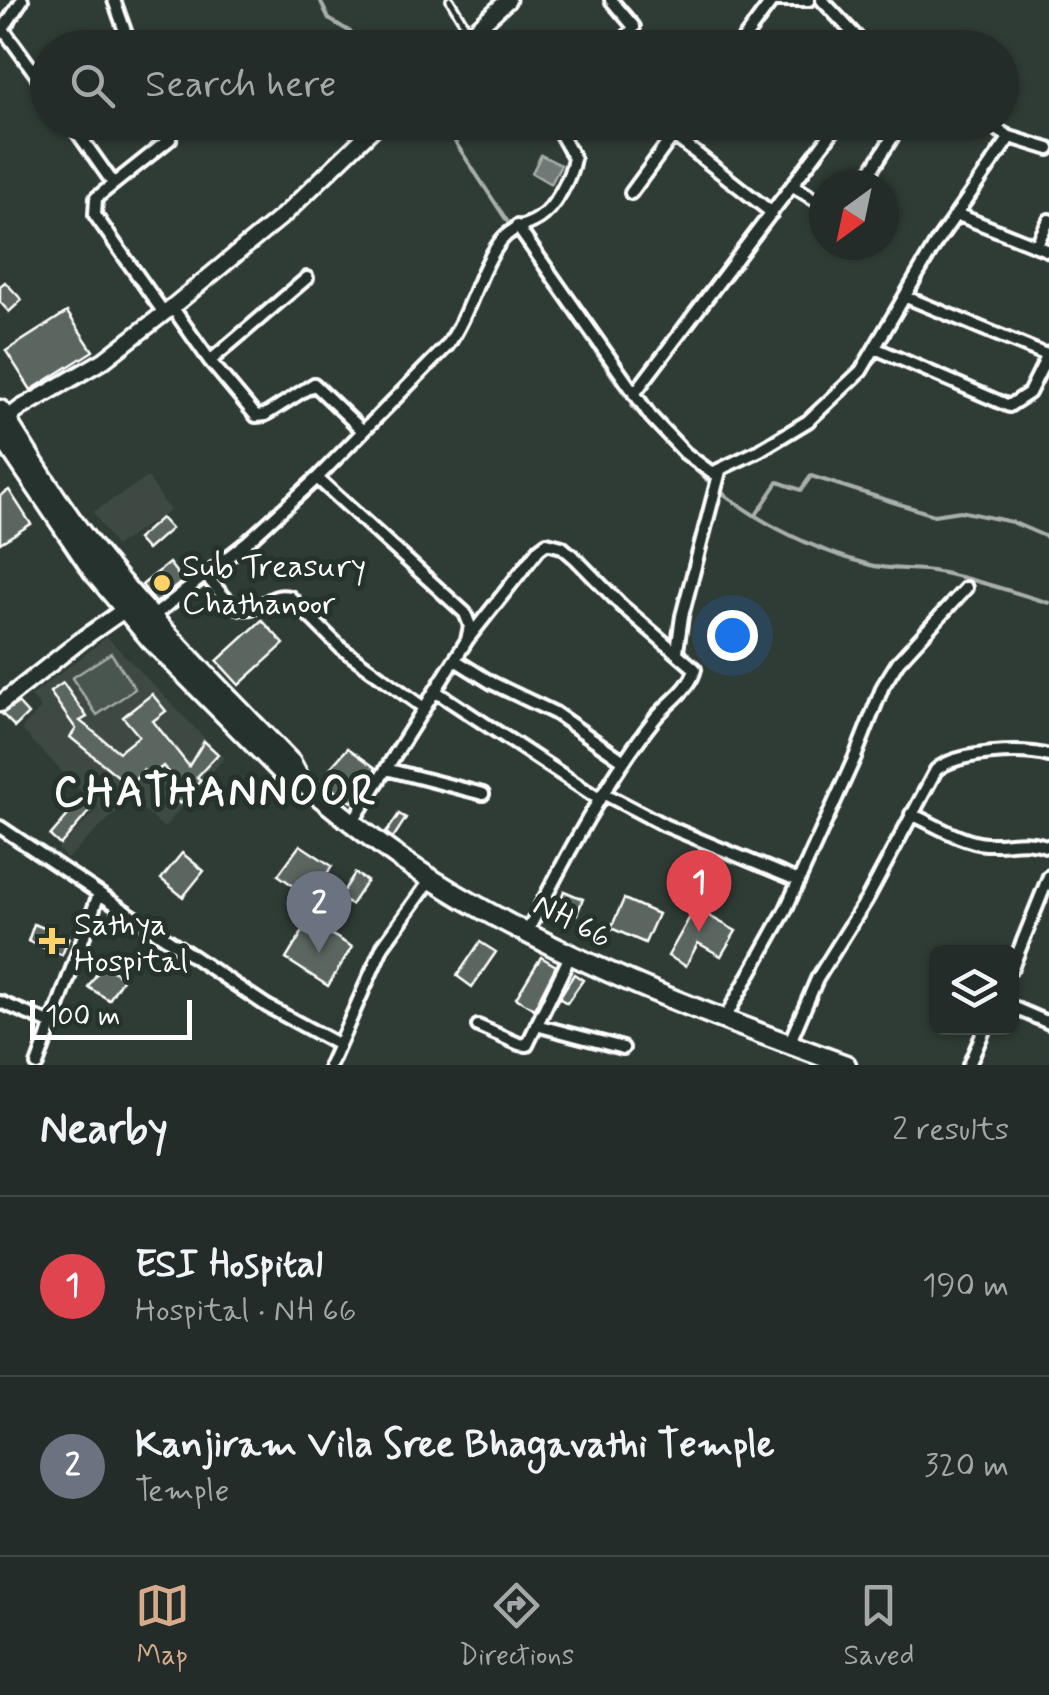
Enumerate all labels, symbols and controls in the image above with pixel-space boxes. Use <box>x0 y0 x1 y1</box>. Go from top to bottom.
search box <box>30 30 1019 140</box>
icon: search <box>65 58 120 113</box>
text: Search here <box>145 61 336 110</box>
north arrow <box>809 170 899 260</box>
place label: Sub Treasury Chathanoor <box>182 546 366 625</box>
marker: Sub Treasury Chathanoor <box>151 572 173 594</box>
your location <box>707 610 758 661</box>
district label: CHATHANNOOR <box>54 766 378 821</box>
pin: 1 <box>666 850 732 932</box>
pin: 2 <box>286 870 352 953</box>
street label: NH 66 <box>526 884 618 959</box>
place label: Sathya Hospital <box>74 904 188 983</box>
marker: Sathya Hospital <box>39 928 65 954</box>
map controls <box>929 945 1019 1035</box>
button: layers <box>929 945 1019 1035</box>
scale bar <box>30 995 192 1040</box>
text: 100 m <box>45 999 120 1036</box>
text: Nearby <box>40 1103 168 1158</box>
text: 2 results <box>892 1109 1009 1151</box>
text: ESI Hospital <box>135 1241 323 1290</box>
text: 1 <box>65 1265 80 1307</box>
text: 190 m <box>922 1265 1009 1307</box>
text: Hospital · NH 66 <box>135 1290 356 1332</box>
text: Kanjiram Vila Sree Bhagavathi Temple <box>135 1421 775 1470</box>
text: 2 <box>65 1445 80 1487</box>
text: 320 m <box>924 1445 1009 1487</box>
text: Temple <box>135 1470 230 1512</box>
tab: Map <box>135 1578 190 1675</box>
tab: Directions <box>459 1578 574 1675</box>
tab: Saved <box>844 1578 914 1675</box>

